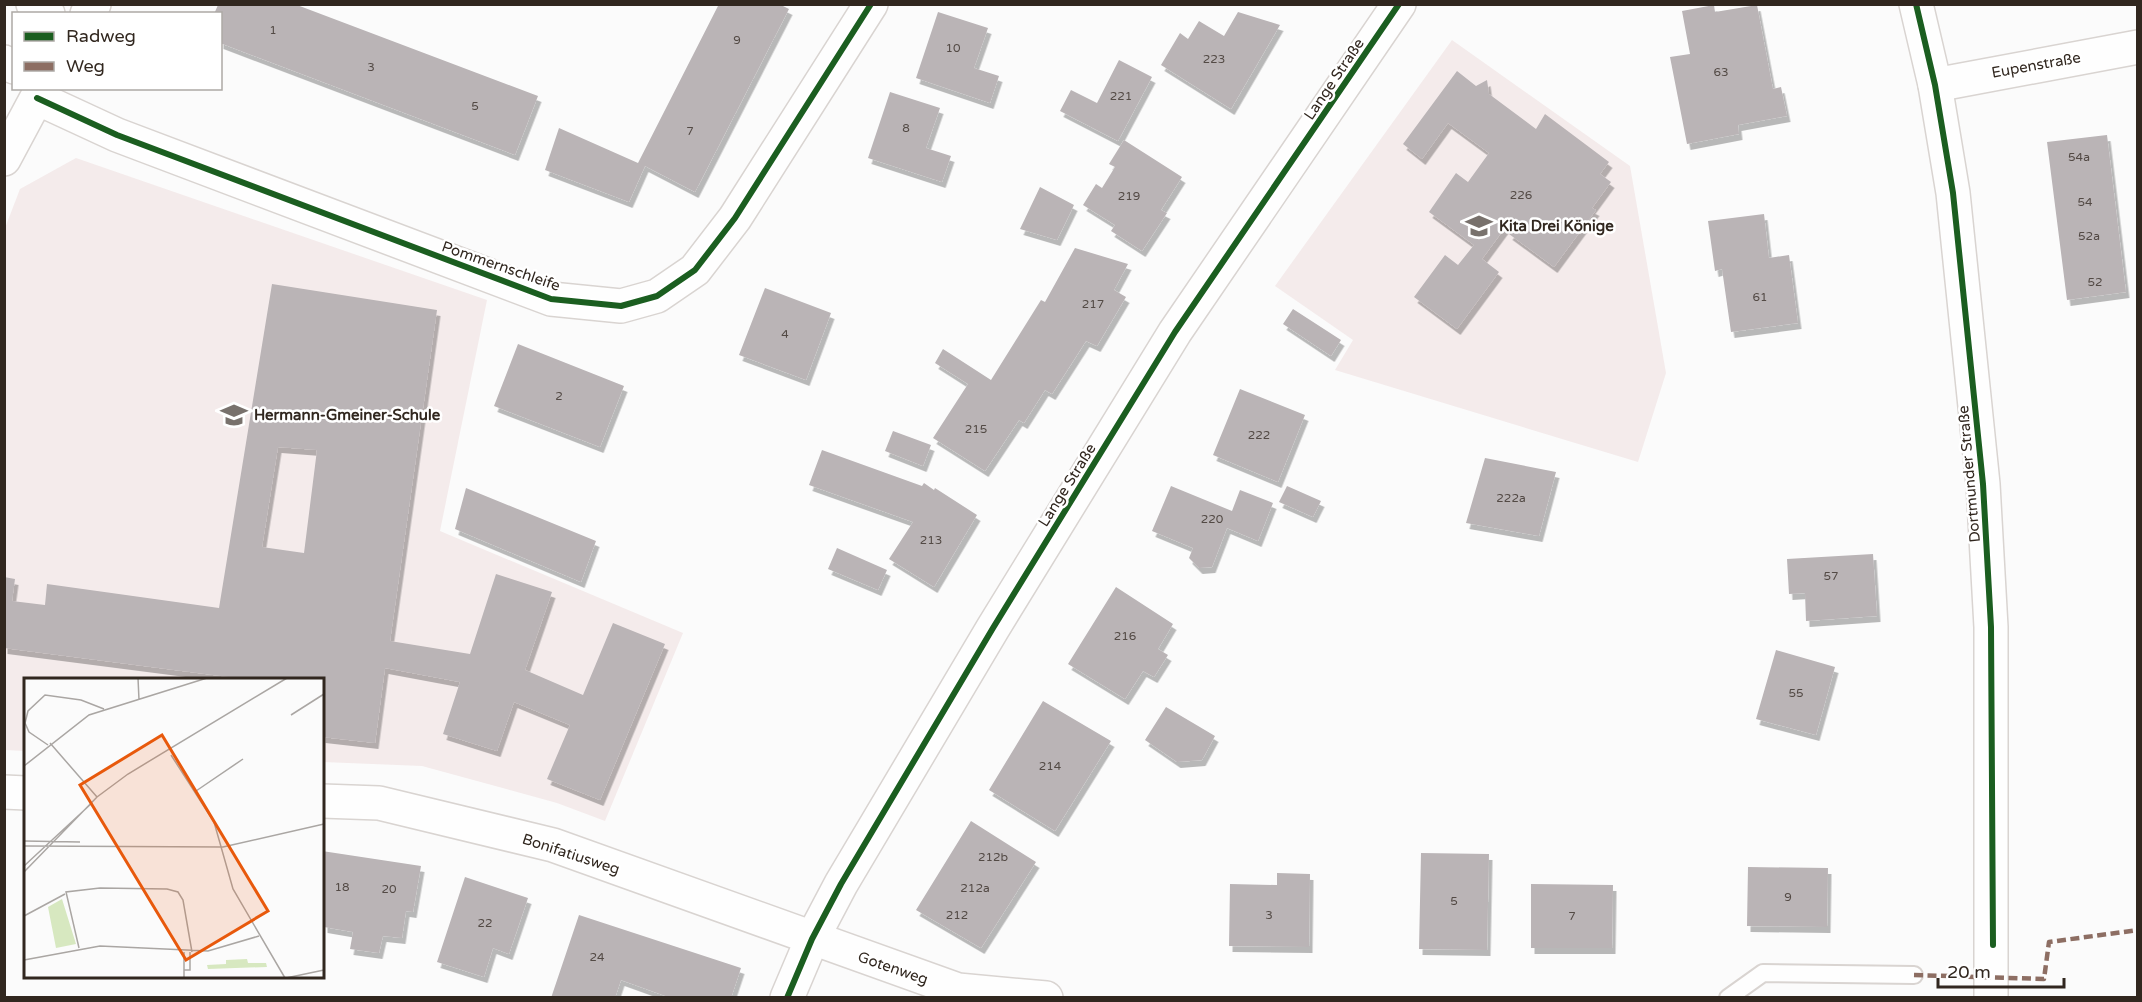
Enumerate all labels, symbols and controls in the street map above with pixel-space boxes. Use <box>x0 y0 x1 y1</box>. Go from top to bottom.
legend <box>12 12 222 90</box>
house number: 1 <box>269 23 277 37</box>
text: Radweg <box>66 25 136 47</box>
house number: 9 <box>733 33 741 47</box>
street label: Lange Straße <box>1300 35 1368 123</box>
house number: 10 <box>945 41 961 55</box>
street label: Eupenstraße <box>1990 48 2082 82</box>
house number: 223 <box>1203 52 1225 66</box>
text: Weg <box>66 55 105 77</box>
house number: 3 <box>367 60 375 74</box>
house number: 63 <box>1713 65 1729 79</box>
house number: 221 <box>1110 89 1132 103</box>
house number: 5 <box>471 99 479 113</box>
house number: 8 <box>902 121 910 135</box>
house number: 7 <box>686 124 694 138</box>
house number: 54a <box>2068 150 2090 164</box>
house number: 226 <box>1510 188 1532 202</box>
house number: 219 <box>1118 189 1140 203</box>
house number: 54 <box>2077 195 2093 209</box>
school or university icon: Kita Drei Könige <box>1464 211 1494 241</box>
place label: Kita Drei Könige <box>1499 217 1614 236</box>
house number: 52a <box>2078 229 2100 243</box>
street label: Pommernschleife <box>439 237 563 295</box>
house number: 52 <box>2087 275 2103 289</box>
house number: 61 <box>1752 290 1768 304</box>
house number: 217 <box>1082 297 1104 311</box>
house number: 4 <box>781 327 789 341</box>
house number: 2 <box>555 389 563 403</box>
school or university icon: Hermann-Gmeiner-Schule <box>219 400 249 430</box>
street label: Dortmunder Straße <box>1954 405 1984 543</box>
place label: Hermann-Gmeiner-Schule <box>254 406 441 424</box>
house number: 215 <box>965 422 987 436</box>
house number: 222 <box>1248 428 1270 442</box>
street label: Lange Straße <box>1034 440 1100 530</box>
house number: 222a <box>1496 491 1526 505</box>
house number: 220 <box>1201 512 1224 526</box>
house number: 213 <box>920 533 942 547</box>
house number: 57 <box>1823 569 1839 583</box>
house number: 216 <box>1114 629 1136 643</box>
inset map <box>24 678 324 978</box>
house number: 55 <box>1788 686 1804 700</box>
house number: 214 <box>1039 759 1062 773</box>
street label: Bonifatiusweg <box>520 830 622 878</box>
house number: 212b <box>978 850 1008 864</box>
house number: 18 <box>334 880 350 894</box>
house number: 212a <box>960 881 990 895</box>
house number: 20 <box>381 882 397 896</box>
house number: 9 <box>1784 890 1792 904</box>
house number: 5 <box>1450 894 1458 908</box>
house number: 212 <box>946 908 968 922</box>
house number: 3 <box>1265 908 1273 922</box>
house number: 7 <box>1568 909 1576 923</box>
house number: 22 <box>477 916 493 930</box>
street label: Gotenweg <box>855 948 931 988</box>
house number: 24 <box>589 950 605 964</box>
scale bar <box>1938 951 2064 989</box>
text: 20 m <box>1947 961 1991 983</box>

